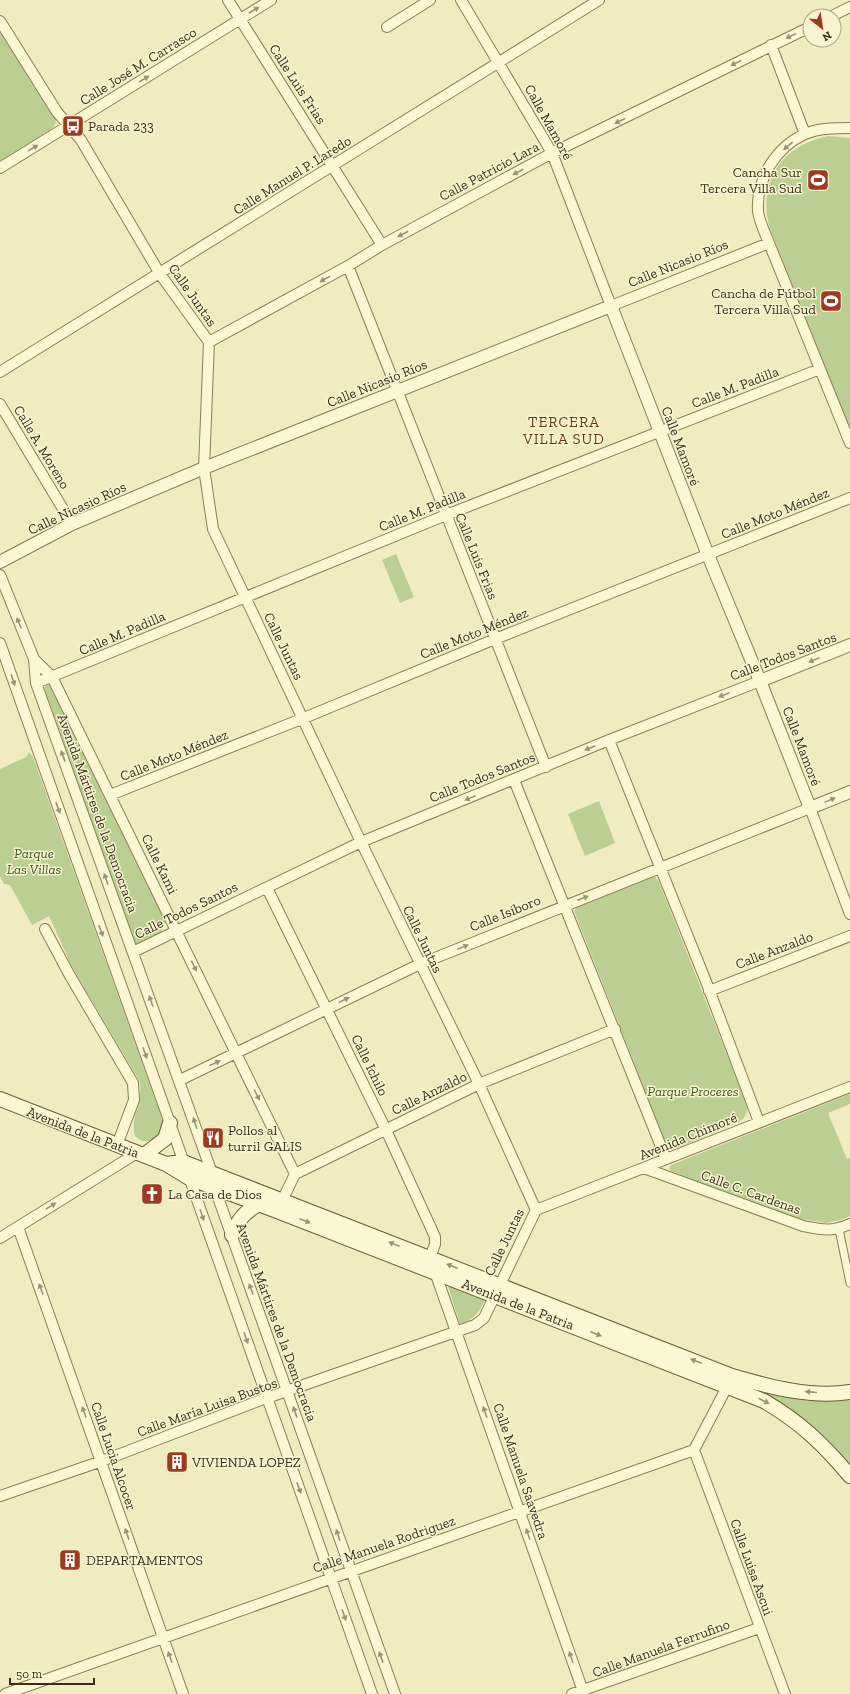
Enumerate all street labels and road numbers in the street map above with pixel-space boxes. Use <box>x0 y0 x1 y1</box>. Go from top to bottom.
street label: Calle José M. Carrasco <box>77 24 200 109</box>
street label: Calle Luis Frias <box>265 41 330 128</box>
street label: Calle Mamoré <box>521 82 576 163</box>
street label: Calle Manuel P. Laredo <box>230 132 354 219</box>
street label: Calle Patricio Lara <box>436 138 542 205</box>
street label: Calle Nicasio Ríos <box>626 236 731 291</box>
street label: Calle Juntas <box>165 261 220 330</box>
street label: Calle Nicasio Ríos <box>325 356 430 411</box>
street label: Calle M. Padilla <box>689 363 781 412</box>
street label: Calle A. Moreno <box>10 402 73 492</box>
street label: Calle Mamoré <box>658 404 704 489</box>
street label: Calle Nicasio Ríos <box>25 478 129 539</box>
street label: Calle Moto Méndez <box>719 484 832 543</box>
street label: Calle M. Padilla <box>376 485 468 536</box>
street label: Calle Luis Frias <box>451 510 502 602</box>
street label: Calle Moto Méndez <box>418 604 531 663</box>
street label: Calle M. Padilla <box>77 608 168 659</box>
street label: Calle Juntas <box>260 610 307 683</box>
street label: Calle Todos Santos <box>728 628 839 685</box>
street label: Calle Mamoré <box>779 704 825 789</box>
street label: Avenida Mártires de la Democracia <box>54 711 142 915</box>
street label: Calle Moto Méndez <box>118 726 231 785</box>
street label: Calle Todos Santos <box>427 748 538 806</box>
street label: Calle Kami <box>138 831 181 897</box>
street label: Calle Todos Santos <box>132 878 241 943</box>
street label: Calle Isiboro <box>467 891 543 935</box>
street label: Calle Juntas <box>399 903 446 976</box>
street label: Calle Anzaldo <box>733 928 815 973</box>
street label: Calle Ichilo <box>347 1032 392 1099</box>
street label: Calle Anzaldo <box>389 1068 470 1119</box>
street label: Avenida de la Patria <box>24 1103 142 1162</box>
street label: Avenida Chimoré <box>637 1109 740 1164</box>
street label: Calle C. Cardenas <box>699 1167 803 1218</box>
street label: Calle Juntas <box>481 1206 528 1279</box>
street label: Avenida Mártires de la Democracia <box>233 1220 321 1424</box>
street label: Avenida de la Patria <box>459 1275 577 1334</box>
street label: Calle María Luisa Bustos <box>135 1374 280 1441</box>
street label: Calle Lucia Alcocer <box>87 1400 140 1513</box>
street label: Calle Manuela Saavedra <box>489 1401 552 1542</box>
street label: Calle Manuela Rodriguez <box>311 1512 458 1577</box>
street label: Calle Luisa Ascui <box>726 1517 777 1618</box>
street label: Calle Manuela Ferrufino <box>590 1616 732 1681</box>

